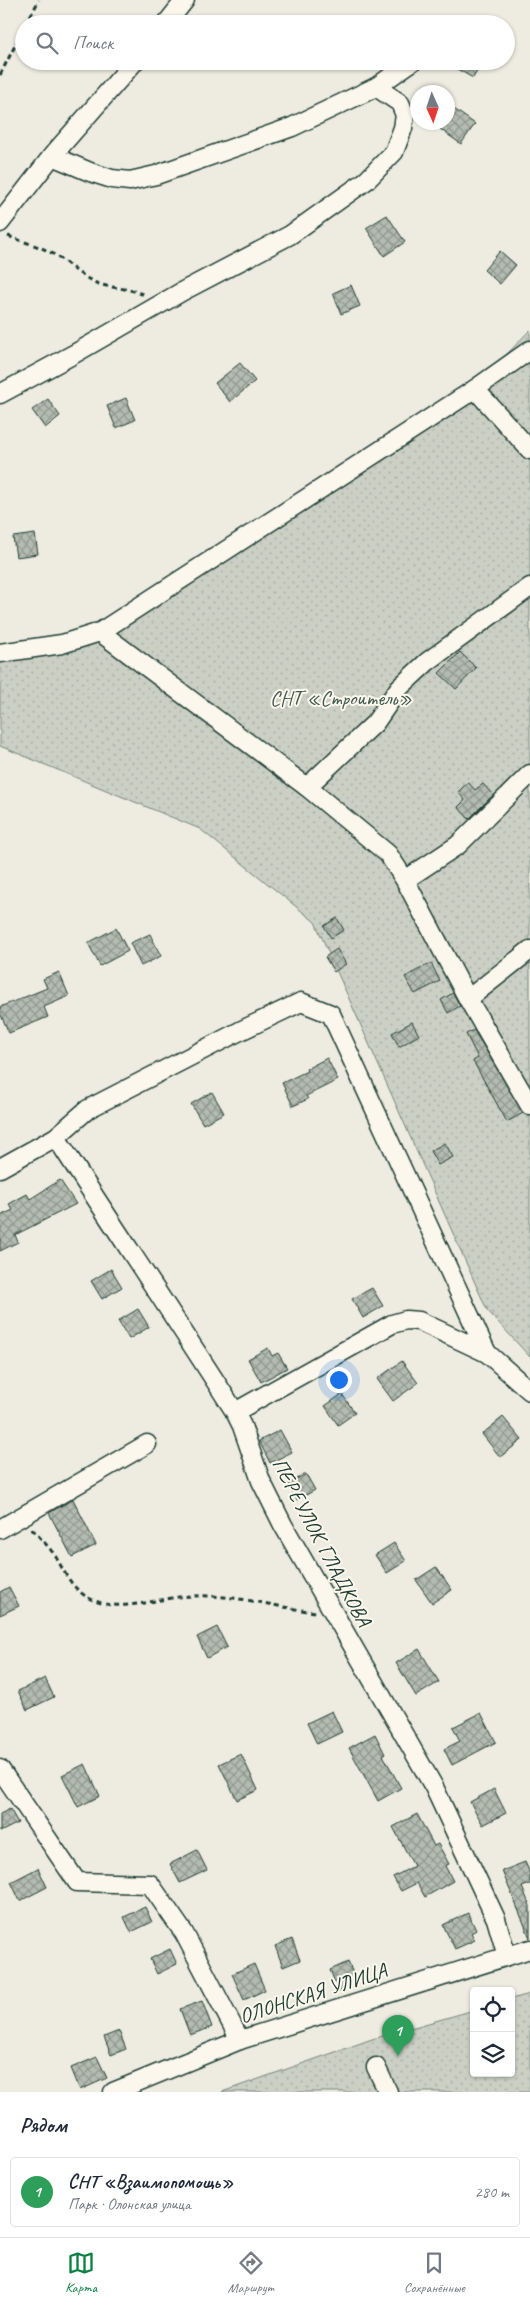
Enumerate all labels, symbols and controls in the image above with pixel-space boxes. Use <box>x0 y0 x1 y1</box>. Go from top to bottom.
search box <box>15 15 515 70</box>
icon: search <box>33 29 61 57</box>
text: Поиск <box>73 31 113 55</box>
north arrow <box>410 85 455 130</box>
park label: СНТ «Строитель» <box>270 685 412 711</box>
your location <box>326 1367 352 1393</box>
street label: ПЕРЕУЛОК ГЛАДКОВА <box>267 1453 378 1632</box>
street label: ОЛОНСКАЯ УЛИЦА <box>236 1956 391 2029</box>
map controls <box>470 1987 515 2077</box>
button: locate <box>470 1987 515 2032</box>
pin: 1 <box>382 2015 414 2056</box>
button: layers <box>470 2032 515 2077</box>
text: Рядом <box>20 2112 67 2138</box>
text: СНТ «Взаимопомощь» <box>68 2170 233 2194</box>
text: 1 <box>33 2182 41 2202</box>
text: 280 m <box>475 2182 509 2202</box>
text: Парк · Олонская улица <box>68 2194 191 2214</box>
tab: Карта <box>65 2249 97 2296</box>
tab: Маршрут <box>228 2249 274 2296</box>
tab: Сохранённые <box>404 2249 465 2296</box>

